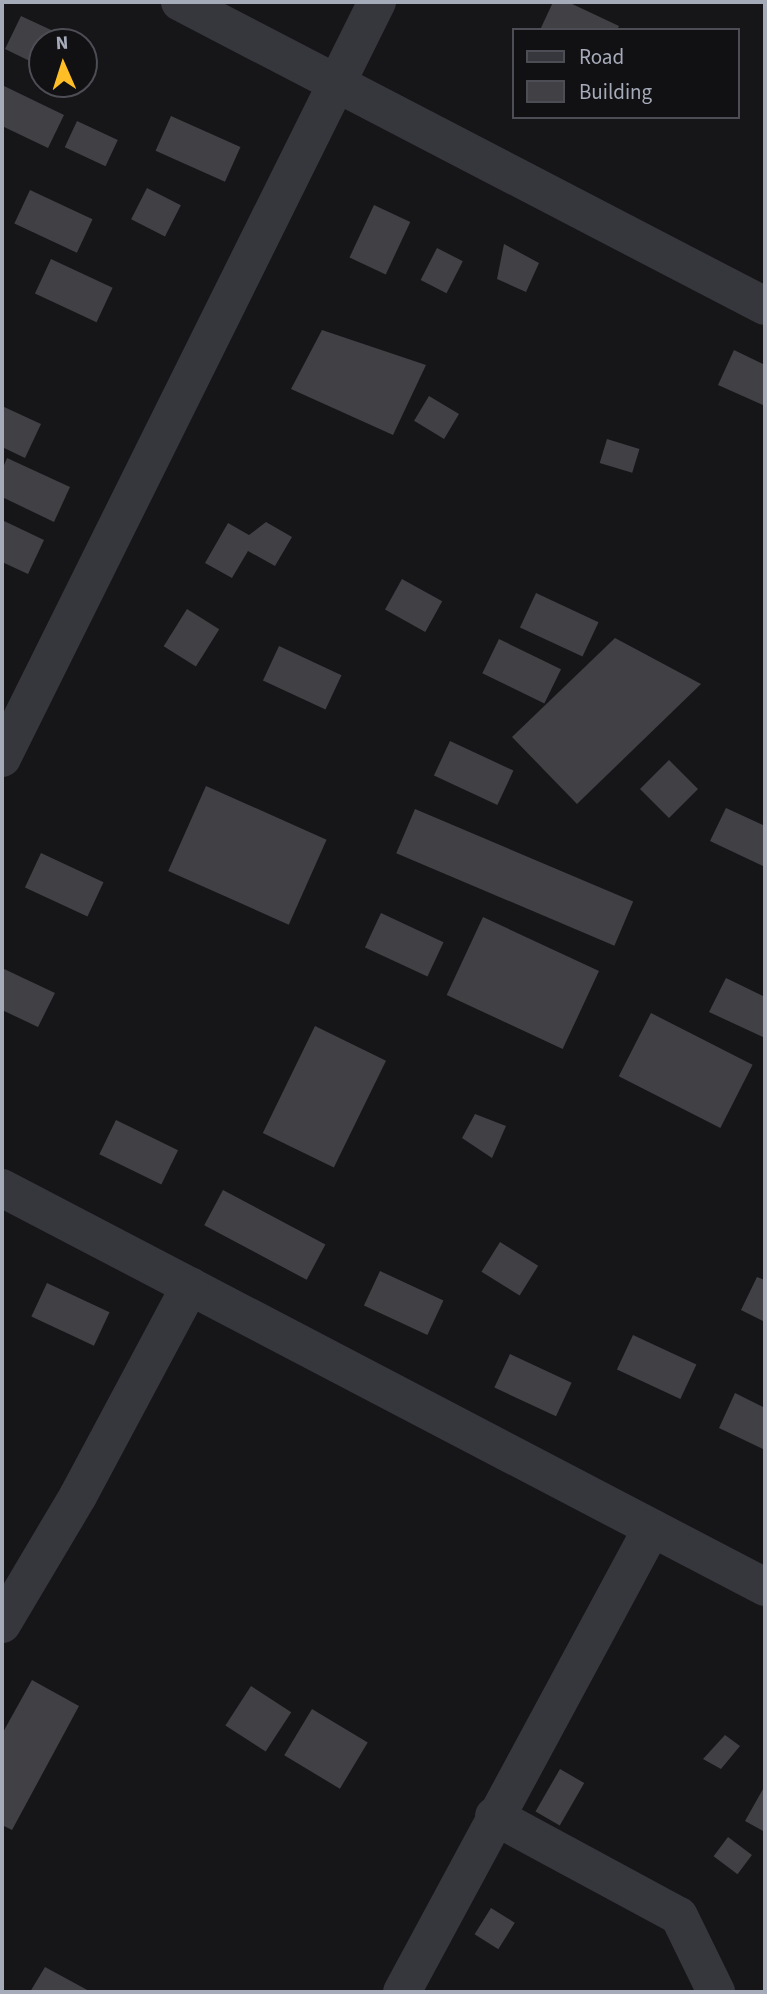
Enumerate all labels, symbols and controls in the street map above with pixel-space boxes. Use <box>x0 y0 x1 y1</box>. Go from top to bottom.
north arrow <box>28 28 98 98</box>
legend <box>512 28 739 119</box>
text: N <box>55 30 69 57</box>
text: Road <box>579 42 624 72</box>
text: Building <box>579 77 652 107</box>

